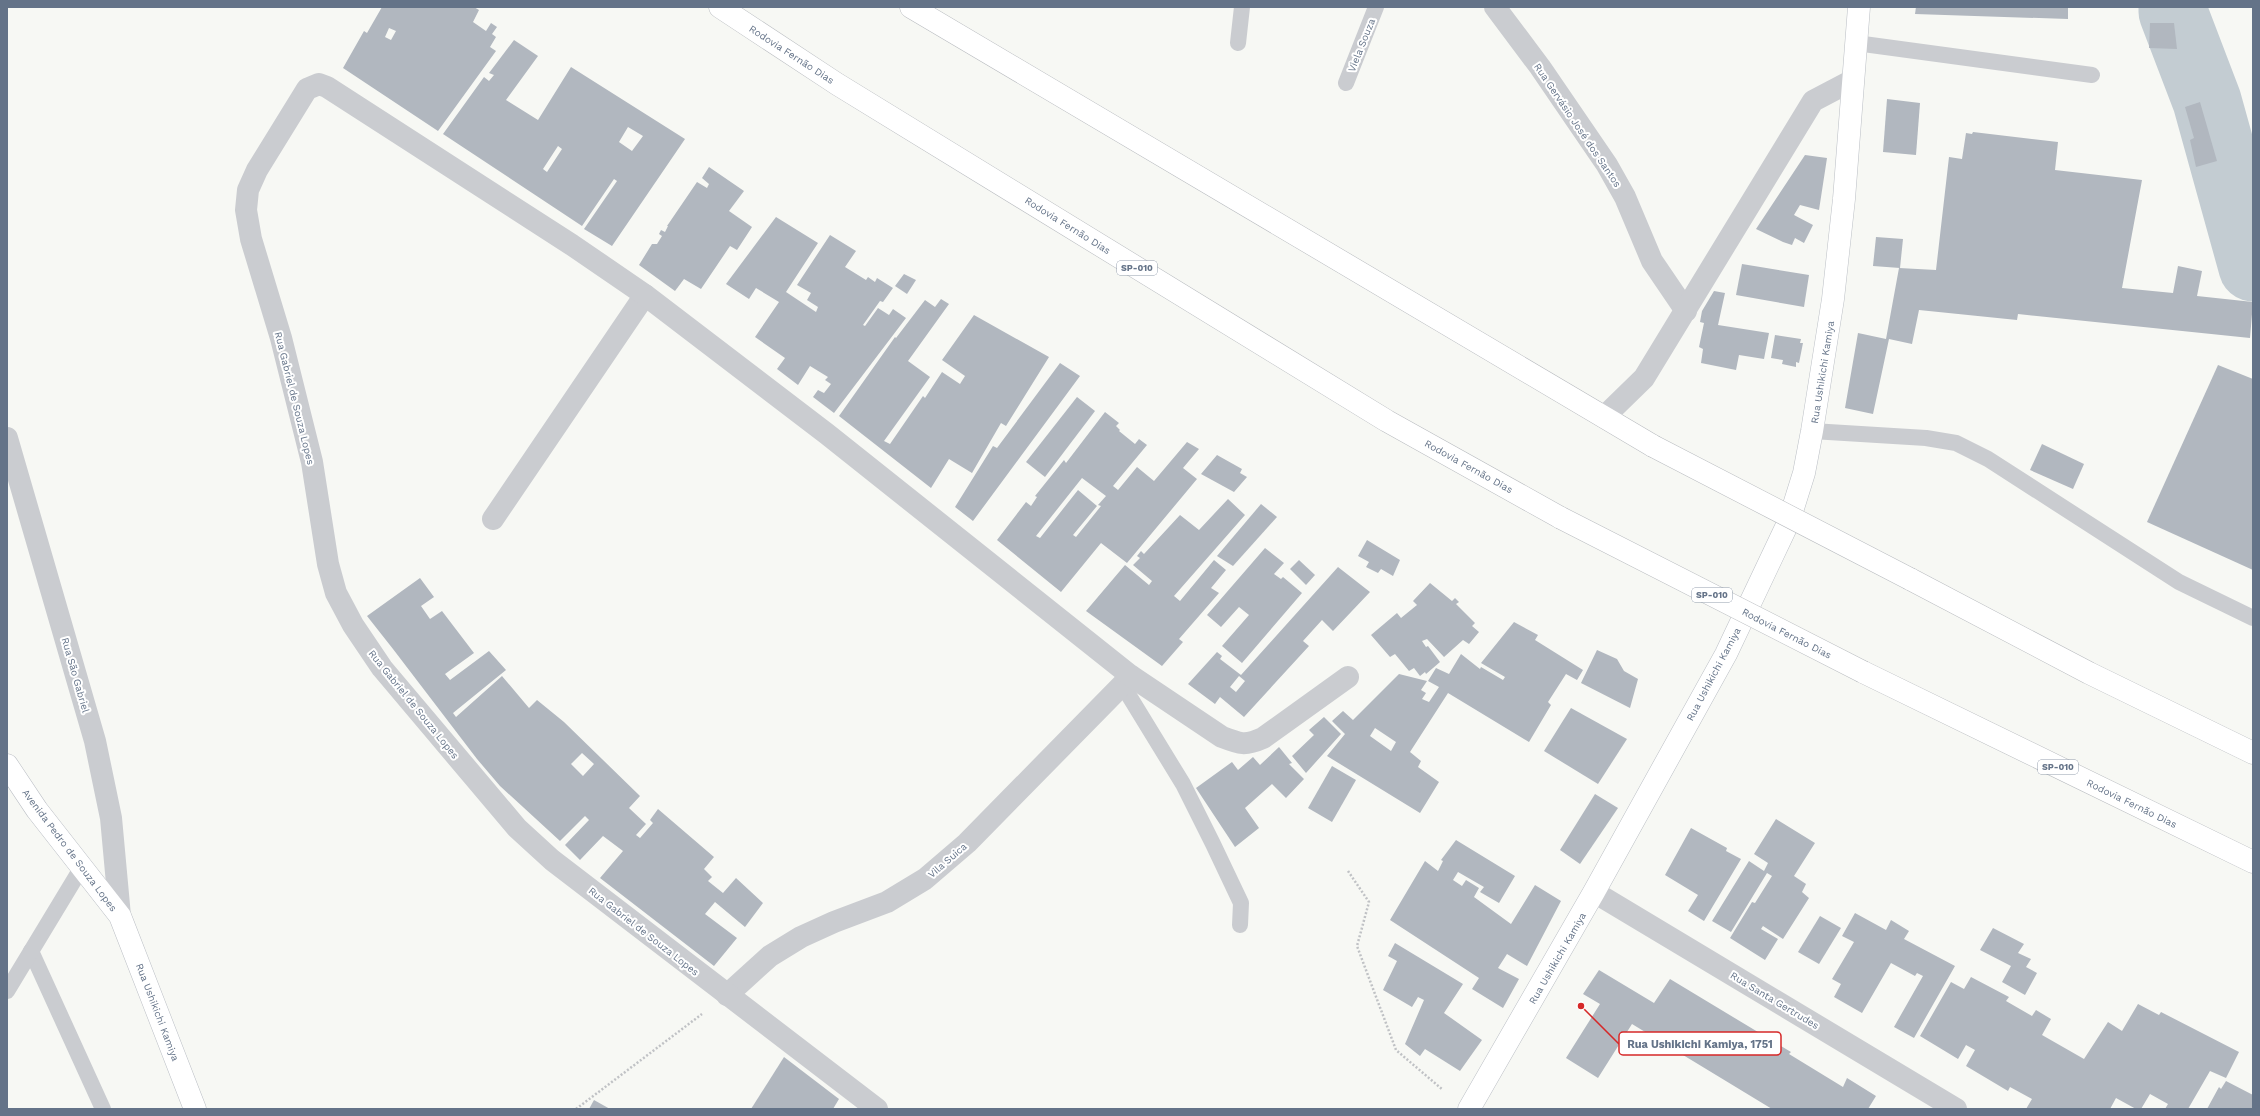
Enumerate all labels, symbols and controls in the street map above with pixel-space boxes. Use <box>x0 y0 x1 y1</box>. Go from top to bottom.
street label: Viela Souza <box>1346 17 1377 73</box>
street label: Rodovia Fernão Dias <box>747 23 836 86</box>
street label: Rua Gervásio José dos Santos <box>1532 61 1623 189</box>
street label: Rodovia Fernão Dias <box>1023 195 1113 256</box>
road number: SP-010 <box>1117 261 1157 275</box>
street label: Rua Ushikichi Kamiya <box>1809 320 1836 424</box>
street label: Rua Gabriel de Souza Lopes <box>273 330 316 466</box>
street label: Rodovia Fernão Dias <box>1423 438 1515 495</box>
road number: SP-010 <box>1692 588 1732 602</box>
street label: Rodovia Fernão Dias <box>1740 606 1833 661</box>
street label: Rua Ushikichi Kamiya <box>1684 626 1743 723</box>
street label: Rua São Gabriel <box>60 636 92 714</box>
street label: Rua Gabriel de Souza Lopes <box>366 648 461 761</box>
road number: SP-010 <box>2038 760 2078 774</box>
street label: Rodovia Fernão Dias <box>2085 777 2179 830</box>
street label: Avenida Pedro de Souza Lopes <box>20 787 119 913</box>
street label: Vila Suica <box>926 840 969 880</box>
street label: Rua Gabriel de Souza Lopes <box>586 885 701 978</box>
street label: Rua Ushikichi Kamiya <box>1527 910 1588 1006</box>
street label: Rua Ushikichi Kamiya <box>134 962 181 1063</box>
street label: Rua Santa Gertrudes <box>1729 970 1821 1031</box>
callout: Rua Ushikichi Kamiya, 1751 <box>1619 1032 1781 1055</box>
text: Rua Ushikichi Kamiya, 1751 <box>1627 1038 1773 1051</box>

